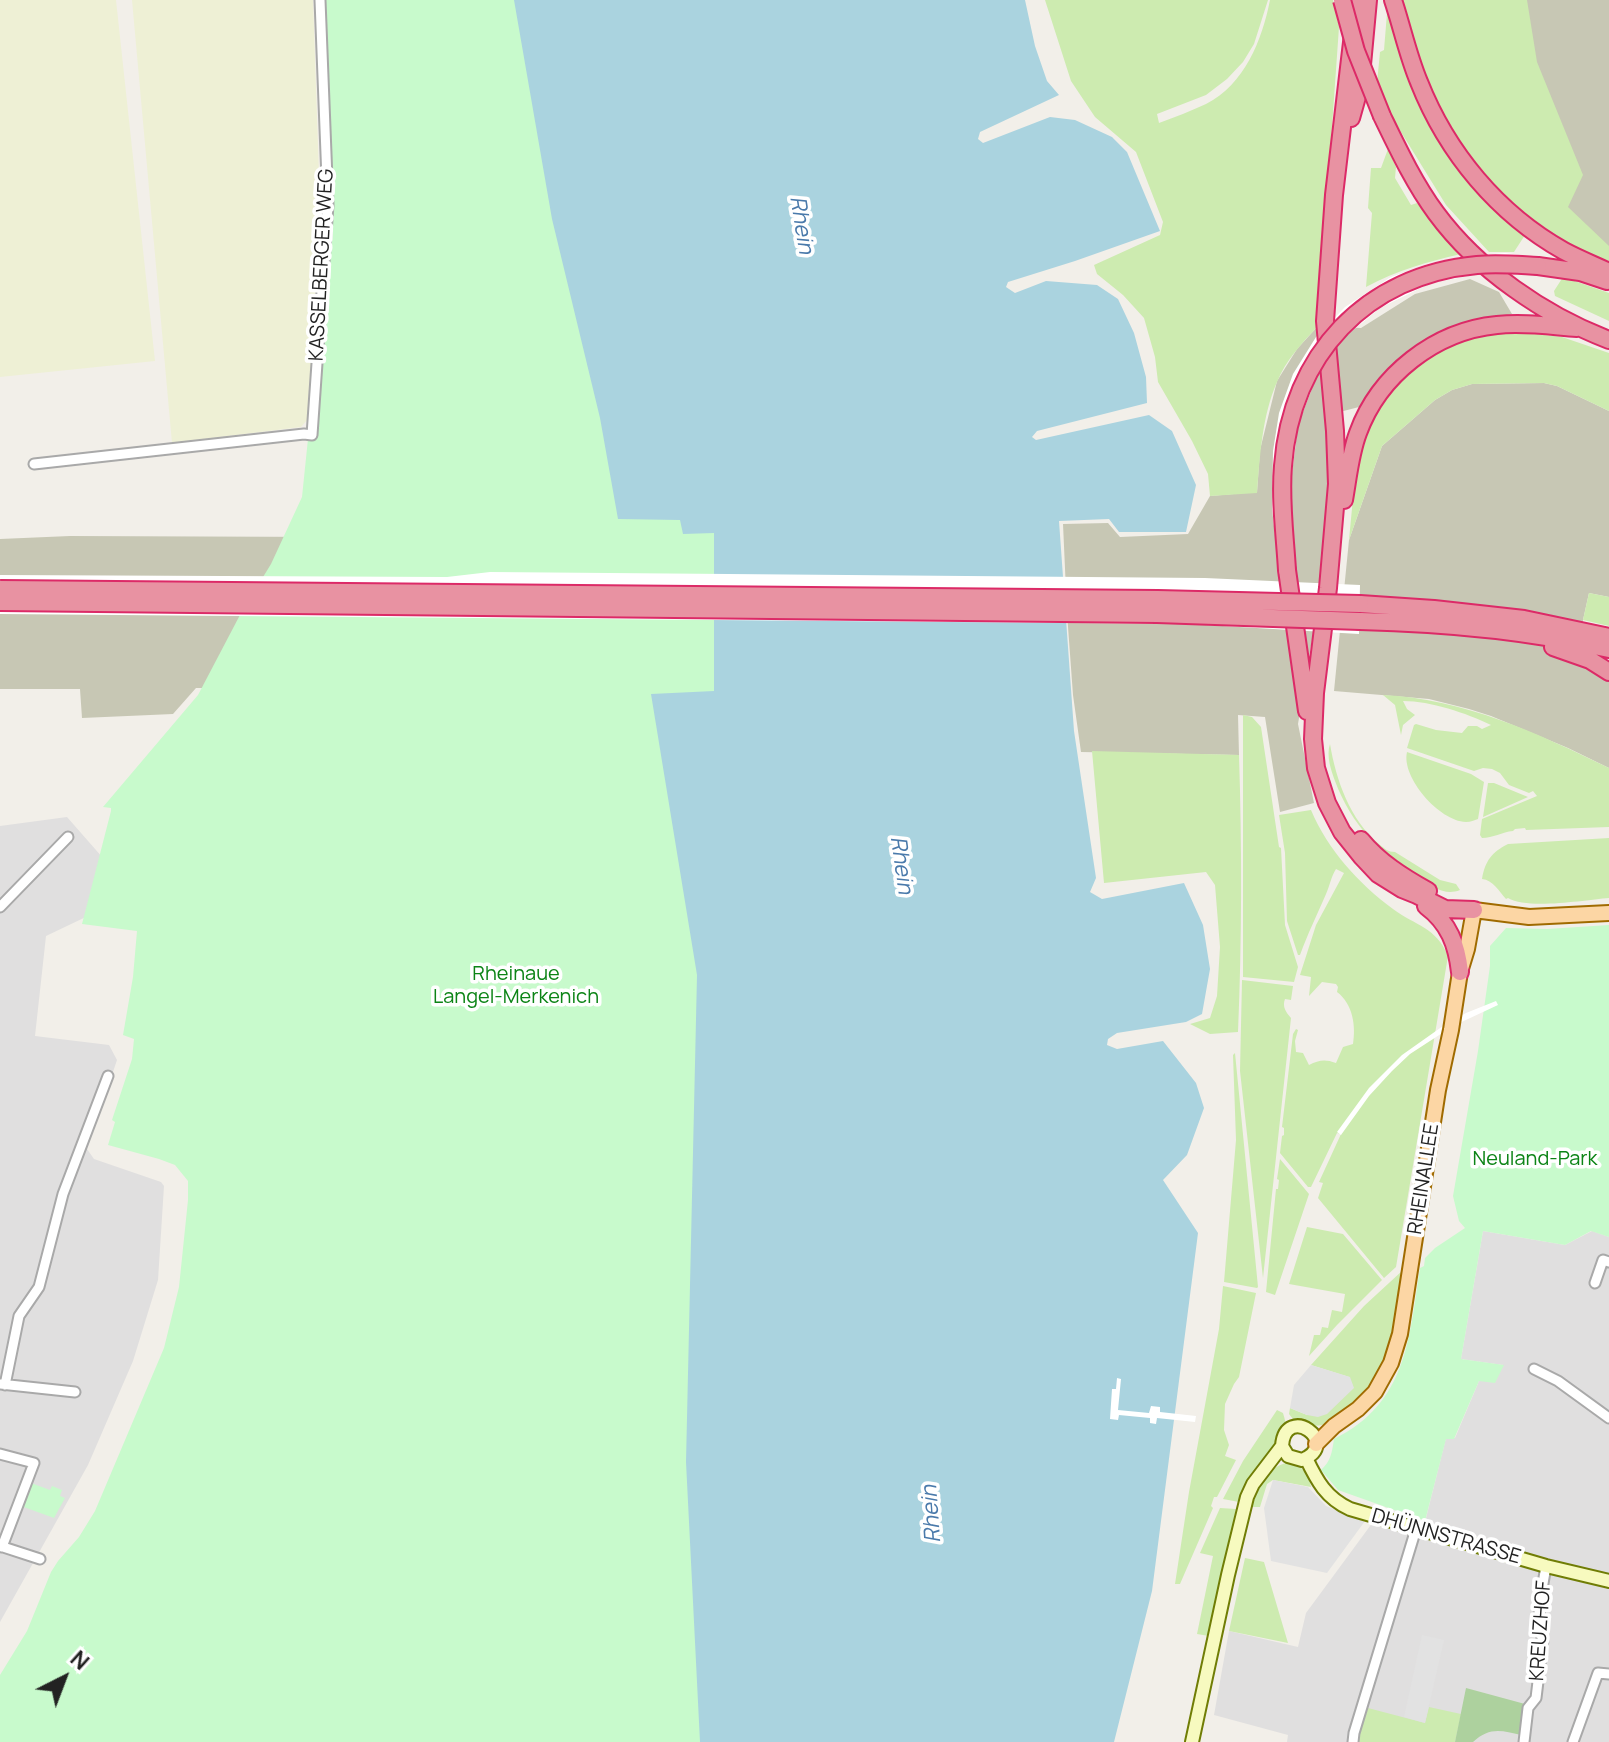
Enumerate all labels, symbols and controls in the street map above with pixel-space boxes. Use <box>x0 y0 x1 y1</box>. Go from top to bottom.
street label: KASSELBERGER WEG <box>305 168 339 362</box>
water label: Rhein <box>783 194 819 256</box>
water label: Rhein <box>884 834 918 896</box>
park label: Rheinaue Langel-Merkenich <box>433 962 599 1009</box>
street label: RHEINALLEE <box>1403 1122 1445 1236</box>
park label: Neuland-Park <box>1473 1147 1597 1171</box>
water label: Rhein <box>917 1484 947 1544</box>
street label: DHÜNNSTRASSE <box>1369 1504 1523 1570</box>
street label: KREUZHOF <box>1526 1580 1556 1682</box>
north arrow <box>24 1638 104 1718</box>
text: N <box>64 1644 96 1677</box>

